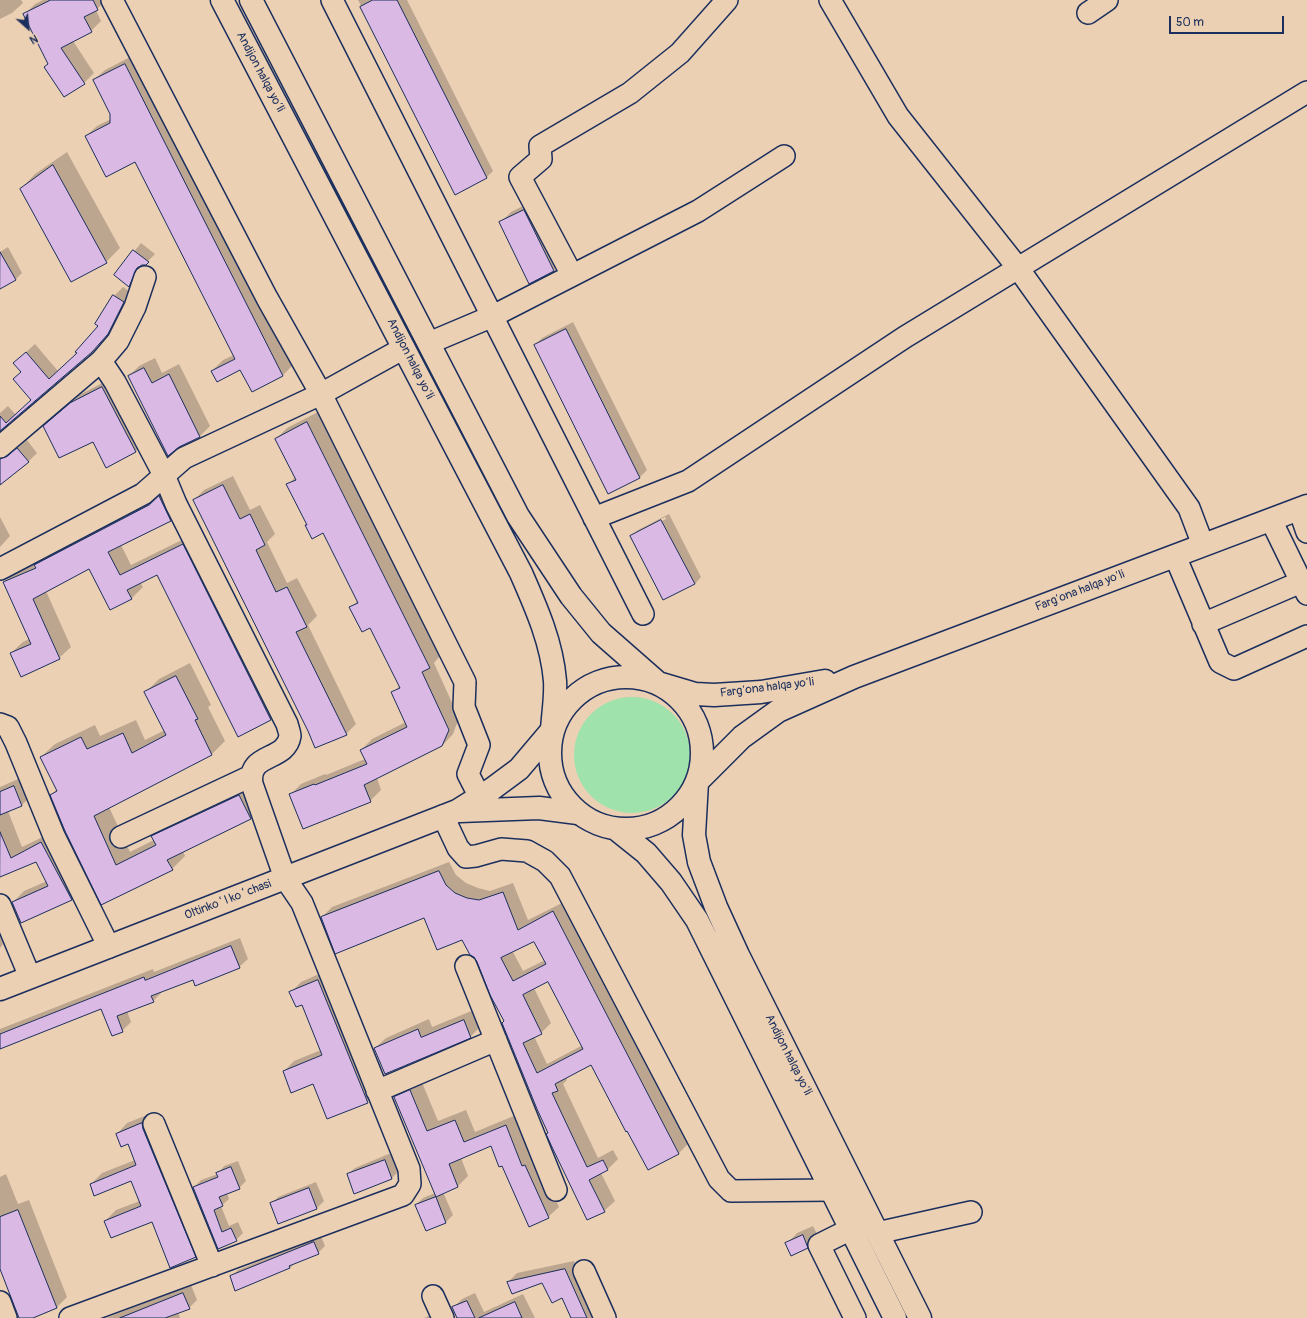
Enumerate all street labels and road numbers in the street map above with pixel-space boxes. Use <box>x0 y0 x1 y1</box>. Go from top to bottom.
street label: Andijon halqa yo‘li <box>233 29 287 115</box>
street label: Andijon halqa yo‘li <box>383 316 437 402</box>
street label: Farg‘ona halqa yo‘li <box>1033 567 1127 615</box>
street label: Farg‘ona halqa yo‘li <box>719 675 815 701</box>
street label: Oltinkoʻl koʻchasi <box>183 877 273 923</box>
street label: Andijon halqa yo‘li <box>761 1012 815 1098</box>

